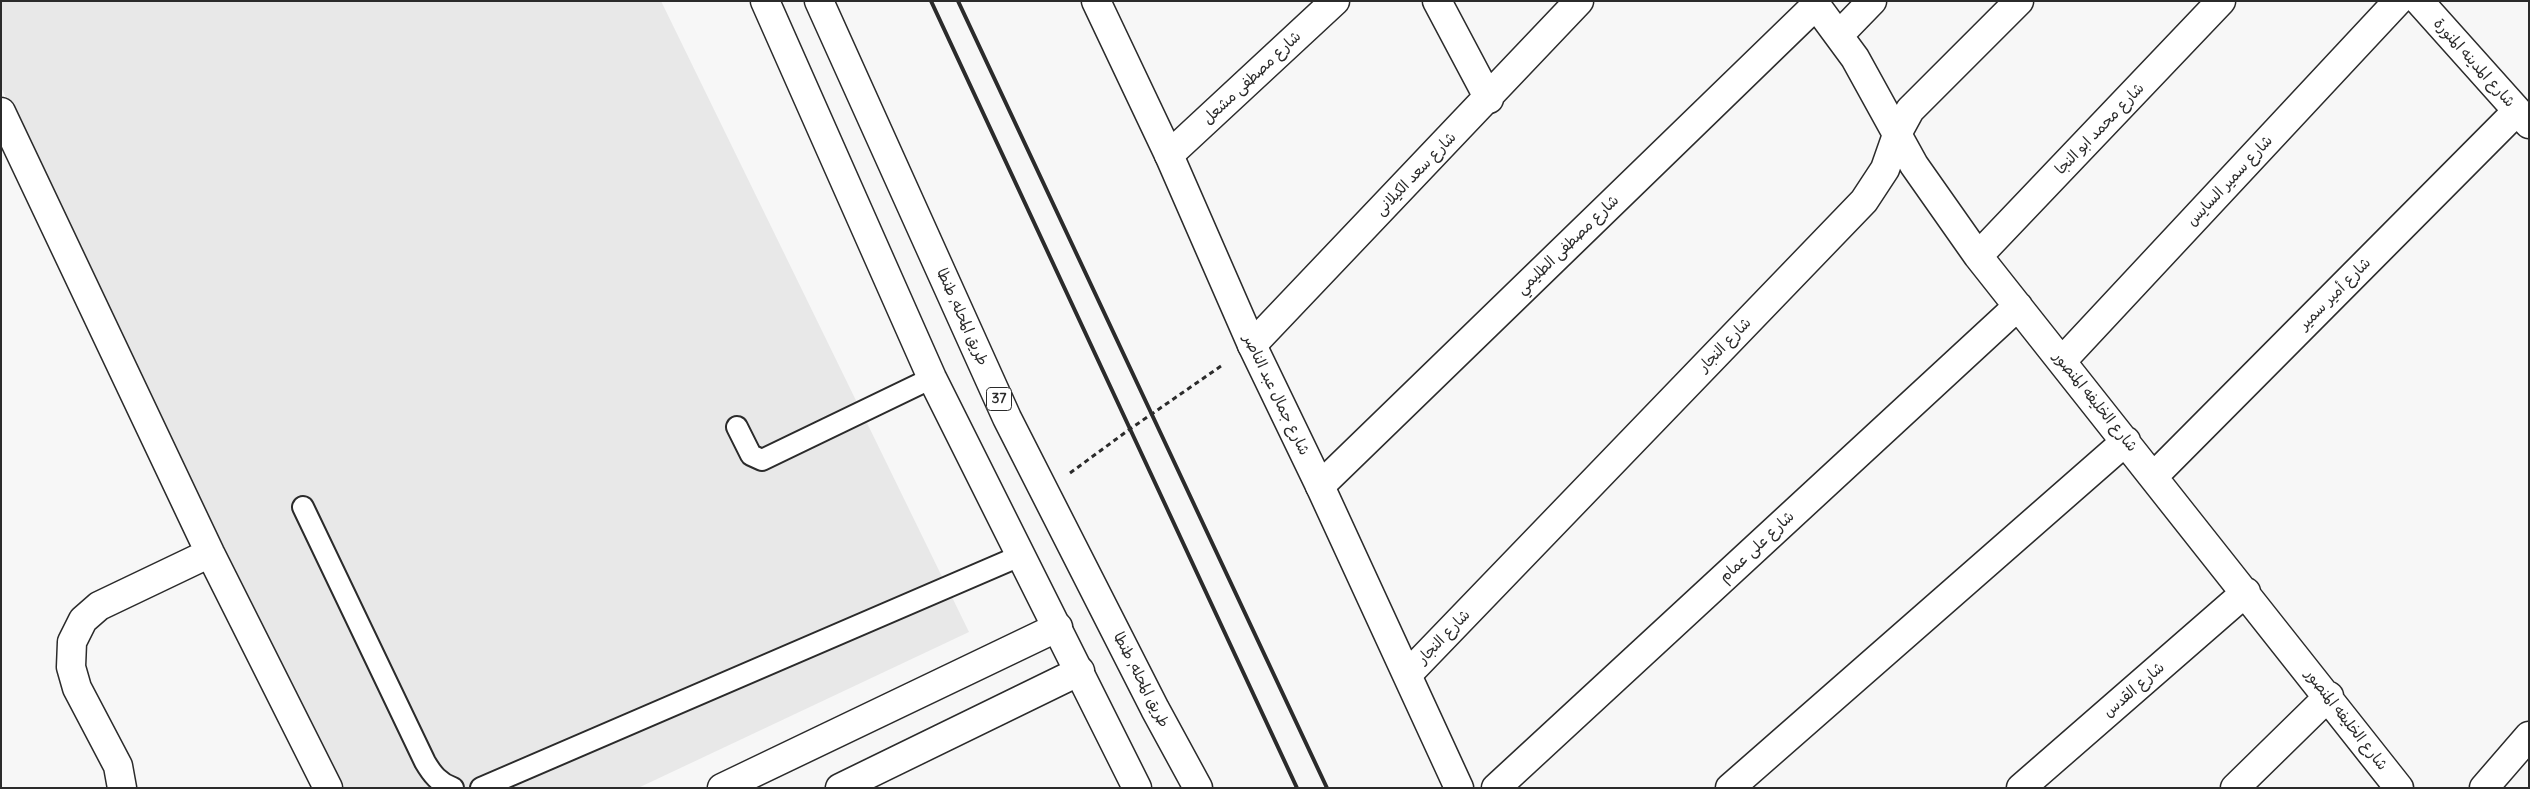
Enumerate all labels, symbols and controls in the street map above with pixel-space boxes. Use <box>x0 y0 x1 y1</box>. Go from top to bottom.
street label: شارع المدينه المنورة <box>2429 15 2519 111</box>
street label: شارع مصطفى مشعل <box>1199 28 1305 128</box>
street label: شارع محمد ابو النجا <box>2052 79 2148 179</box>
street label: شارع سعد الكيلانى <box>1372 129 1460 219</box>
street label: شارع سمير السايس <box>2183 132 2277 230</box>
street label: شارع مصطفى الطليمي <box>1513 192 1623 298</box>
street label: شارع أمير سمير <box>2295 254 2375 334</box>
street label: طريق المحله, طنطا <box>933 266 991 368</box>
street label: شارع النجار <box>1695 314 1755 376</box>
street label: شارع جمال عبد الناصر <box>1239 332 1313 458</box>
street label: شارع الخليفه المنصور <box>2049 348 2141 456</box>
road number: 37 <box>986 388 1012 410</box>
street label: شارع على عمام <box>1716 508 1798 586</box>
street label: شارع النجار <box>1414 606 1474 668</box>
street label: طريق المحله, طنطا <box>1109 629 1173 731</box>
street label: شارع القدس <box>2100 659 2168 721</box>
street label: شارع الخليفه المنصور <box>2301 666 2391 774</box>

